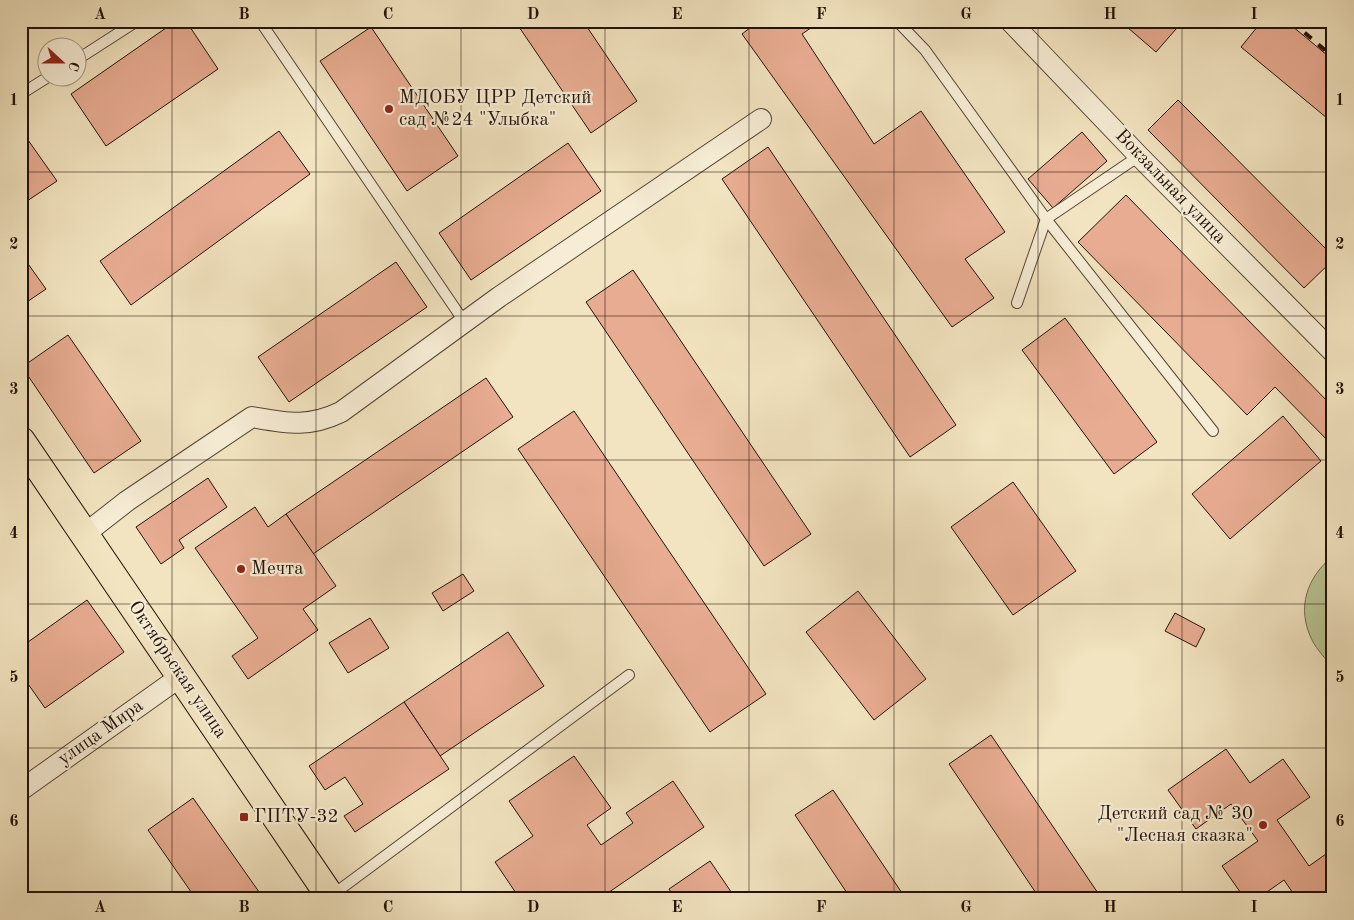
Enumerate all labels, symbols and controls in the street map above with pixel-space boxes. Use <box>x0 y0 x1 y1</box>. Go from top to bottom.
text: A <box>94 7 106 23</box>
text: B <box>238 7 250 23</box>
text: C <box>383 7 393 23</box>
text: D <box>527 7 539 23</box>
text: E <box>671 7 683 23</box>
text: F <box>816 7 827 23</box>
text: G <box>960 7 972 23</box>
text: H <box>1103 7 1117 23</box>
text: I <box>1250 7 1258 23</box>
north arrow <box>38 38 88 88</box>
text: С <box>65 59 81 73</box>
place label: МДОБУ ЦРР Детский сад №24 "Улыбка" <box>399 89 592 130</box>
text: 1 <box>9 93 19 109</box>
text: 1 <box>1335 93 1345 109</box>
marker: МДОБУ ЦРР Детский сад №24 "Улыбка" <box>383 103 395 115</box>
street label: Вокзальная улица <box>1111 126 1230 248</box>
text: 2 <box>9 237 19 253</box>
text: 2 <box>1335 237 1345 253</box>
text: 3 <box>9 382 19 398</box>
text: 3 <box>1335 382 1345 398</box>
text: 4 <box>9 526 19 542</box>
text: 4 <box>1335 526 1345 542</box>
place label: Мечта <box>251 560 304 579</box>
marker: Мечта <box>235 563 247 575</box>
street label: Октябрьская улица <box>124 598 230 742</box>
text: 5 <box>9 670 19 686</box>
text: 5 <box>1335 670 1345 686</box>
street label: улица Мира <box>55 696 148 769</box>
place label: Детский сад № 30 "Лесная сказка" <box>1098 805 1253 846</box>
place label: ГПТУ-32 <box>254 808 339 827</box>
marker: ГПТУ-32 <box>238 811 250 823</box>
text: 6 <box>9 814 19 830</box>
text: 6 <box>1335 814 1345 830</box>
marker: Детский сад № 30 "Лесная сказка" <box>1257 819 1269 831</box>
text: A <box>94 900 106 916</box>
text: B <box>238 900 250 916</box>
text: C <box>383 900 393 916</box>
text: D <box>527 900 539 916</box>
text: E <box>671 900 683 916</box>
text: F <box>816 900 827 916</box>
text: G <box>960 900 972 916</box>
text: H <box>1103 900 1117 916</box>
text: I <box>1250 900 1258 916</box>

